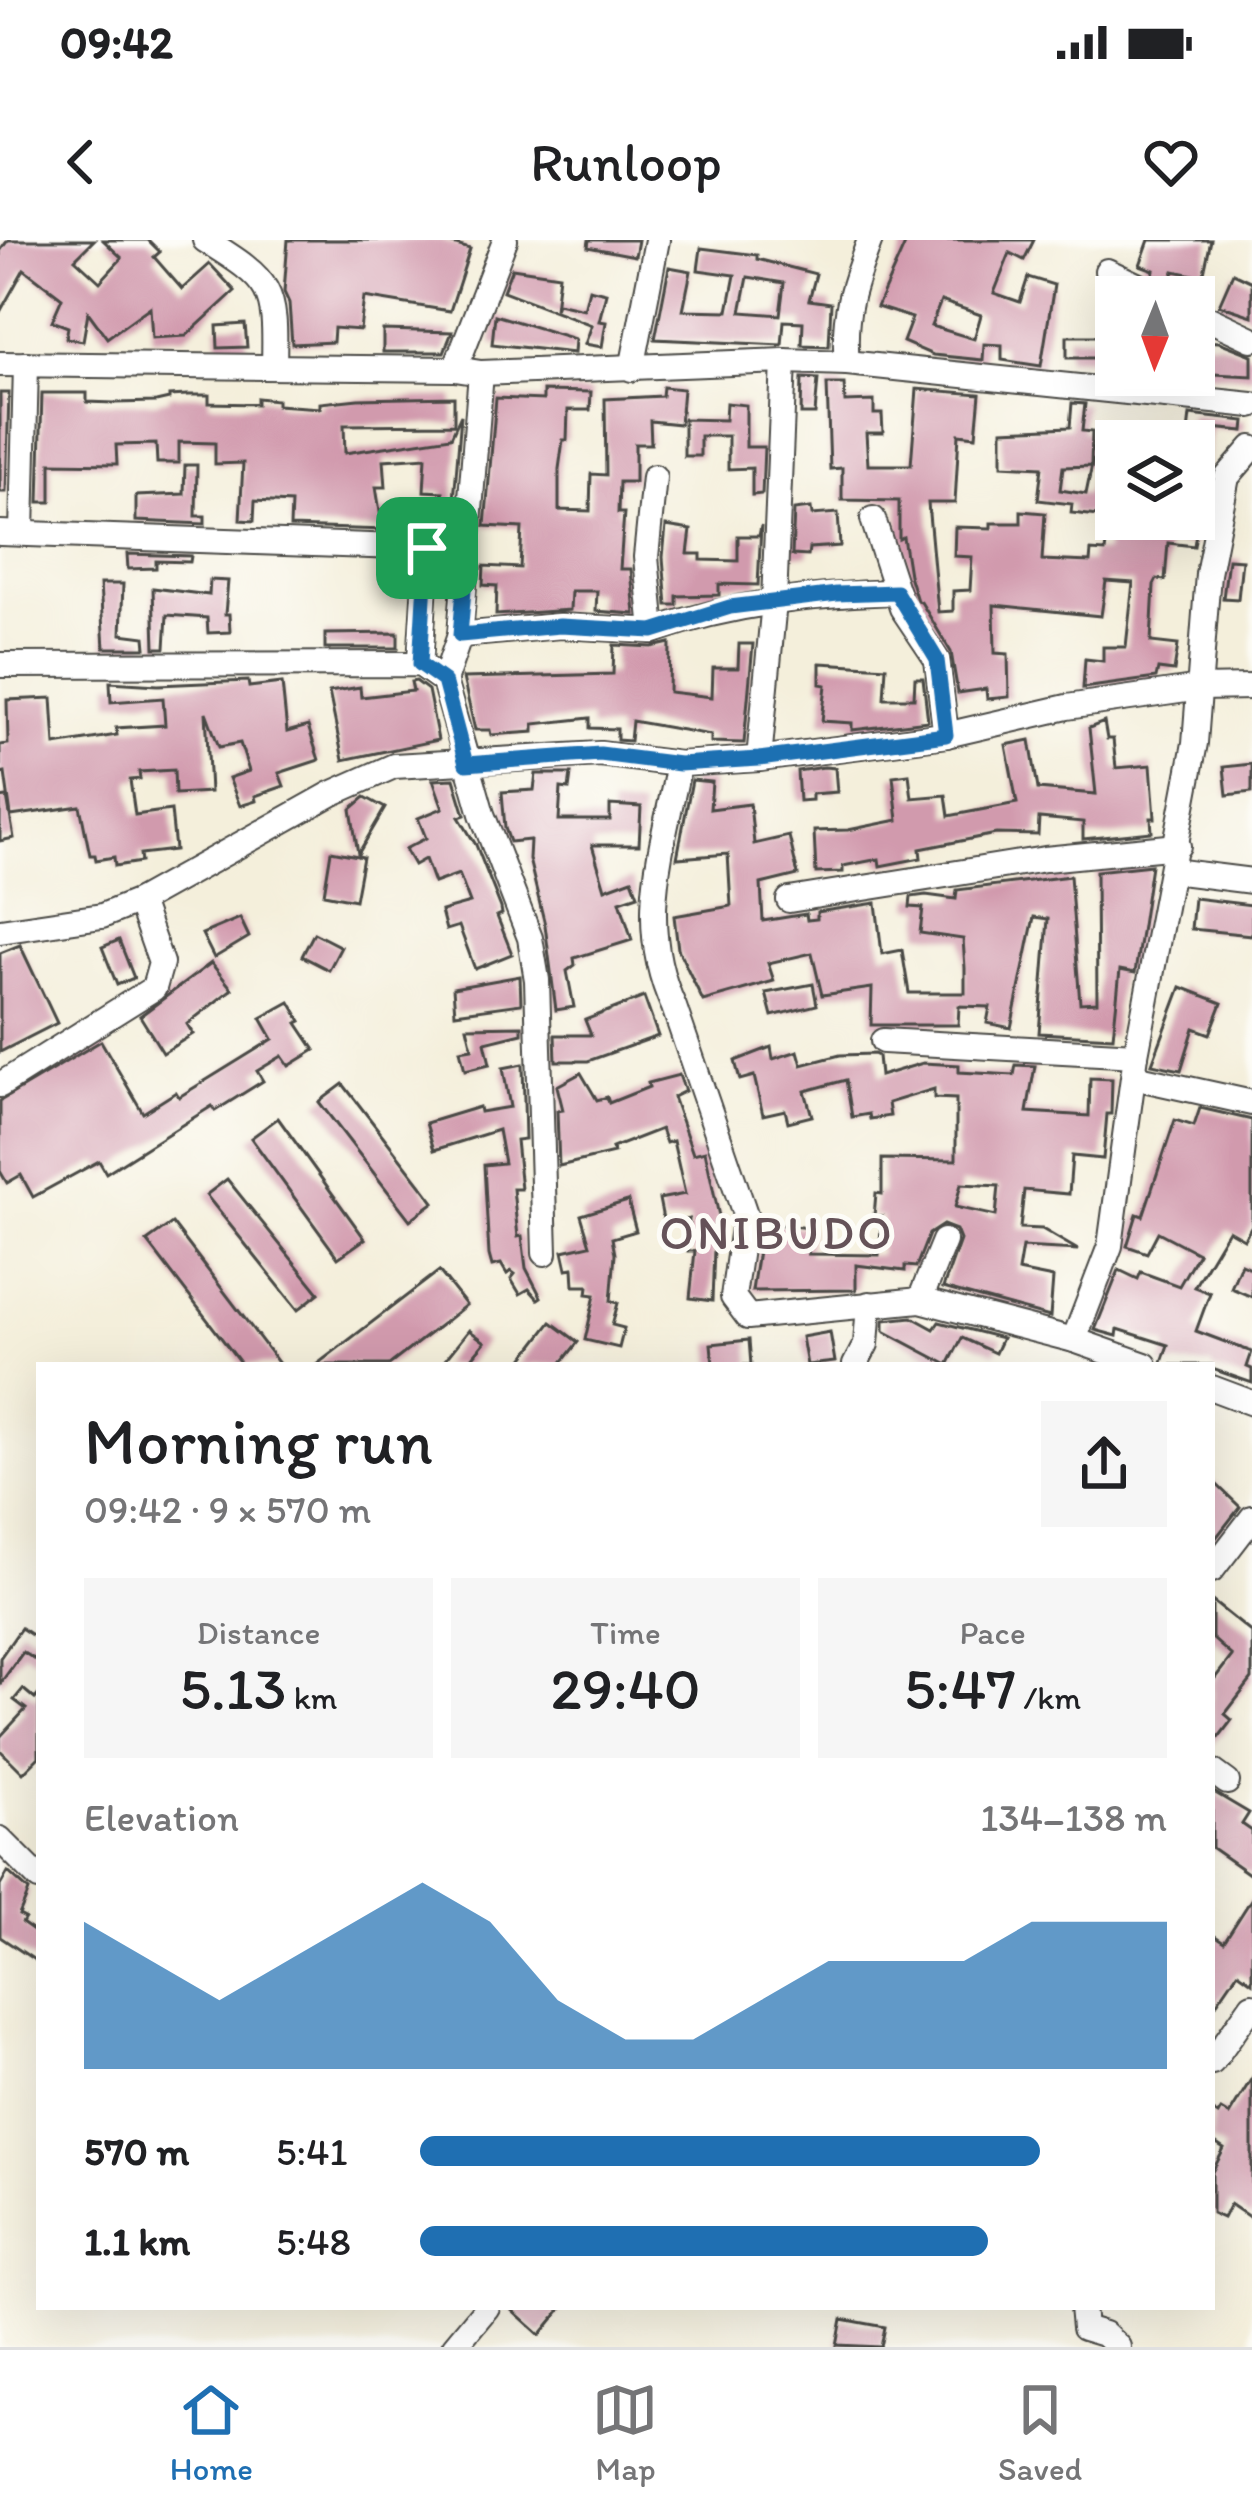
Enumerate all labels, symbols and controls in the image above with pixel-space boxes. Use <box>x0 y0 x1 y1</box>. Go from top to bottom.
text: 09:42 <box>60 15 173 69</box>
icon: back <box>48 129 114 195</box>
icon: heart <box>1138 129 1204 195</box>
text: Runloop <box>530 130 722 195</box>
north arrow <box>1095 276 1215 396</box>
map controls <box>1095 276 1215 540</box>
button: layers <box>1095 420 1215 540</box>
pin <box>376 497 478 599</box>
icon: arrive <box>394 515 460 581</box>
district label: ONIBUDO <box>659 1203 895 1261</box>
text: Morning run <box>84 1401 433 1481</box>
button: share <box>1041 1401 1167 1527</box>
text: 09:42 · 9 × 570 m <box>84 1486 371 1533</box>
text: Distance <box>197 1613 320 1652</box>
text: Time <box>590 1613 661 1652</box>
text: Pace <box>959 1613 1026 1652</box>
text: 5.13 <box>180 1652 286 1724</box>
text: 29:40 <box>550 1652 701 1724</box>
text: 5:47 <box>904 1652 1016 1724</box>
text: km <box>286 1678 337 1717</box>
text: /km <box>1016 1678 1081 1717</box>
text: Elevation <box>84 1794 239 1841</box>
text: 134–138 m <box>980 1794 1167 1841</box>
text: 570 m <box>84 2128 189 2175</box>
text: 5:41 <box>276 2128 348 2175</box>
text: 1.1 km <box>84 2218 190 2265</box>
text: 5:48 <box>276 2218 351 2265</box>
tab: Home <box>170 2377 253 2488</box>
tab: Map <box>592 2377 658 2488</box>
tab: Saved <box>998 2377 1082 2488</box>

